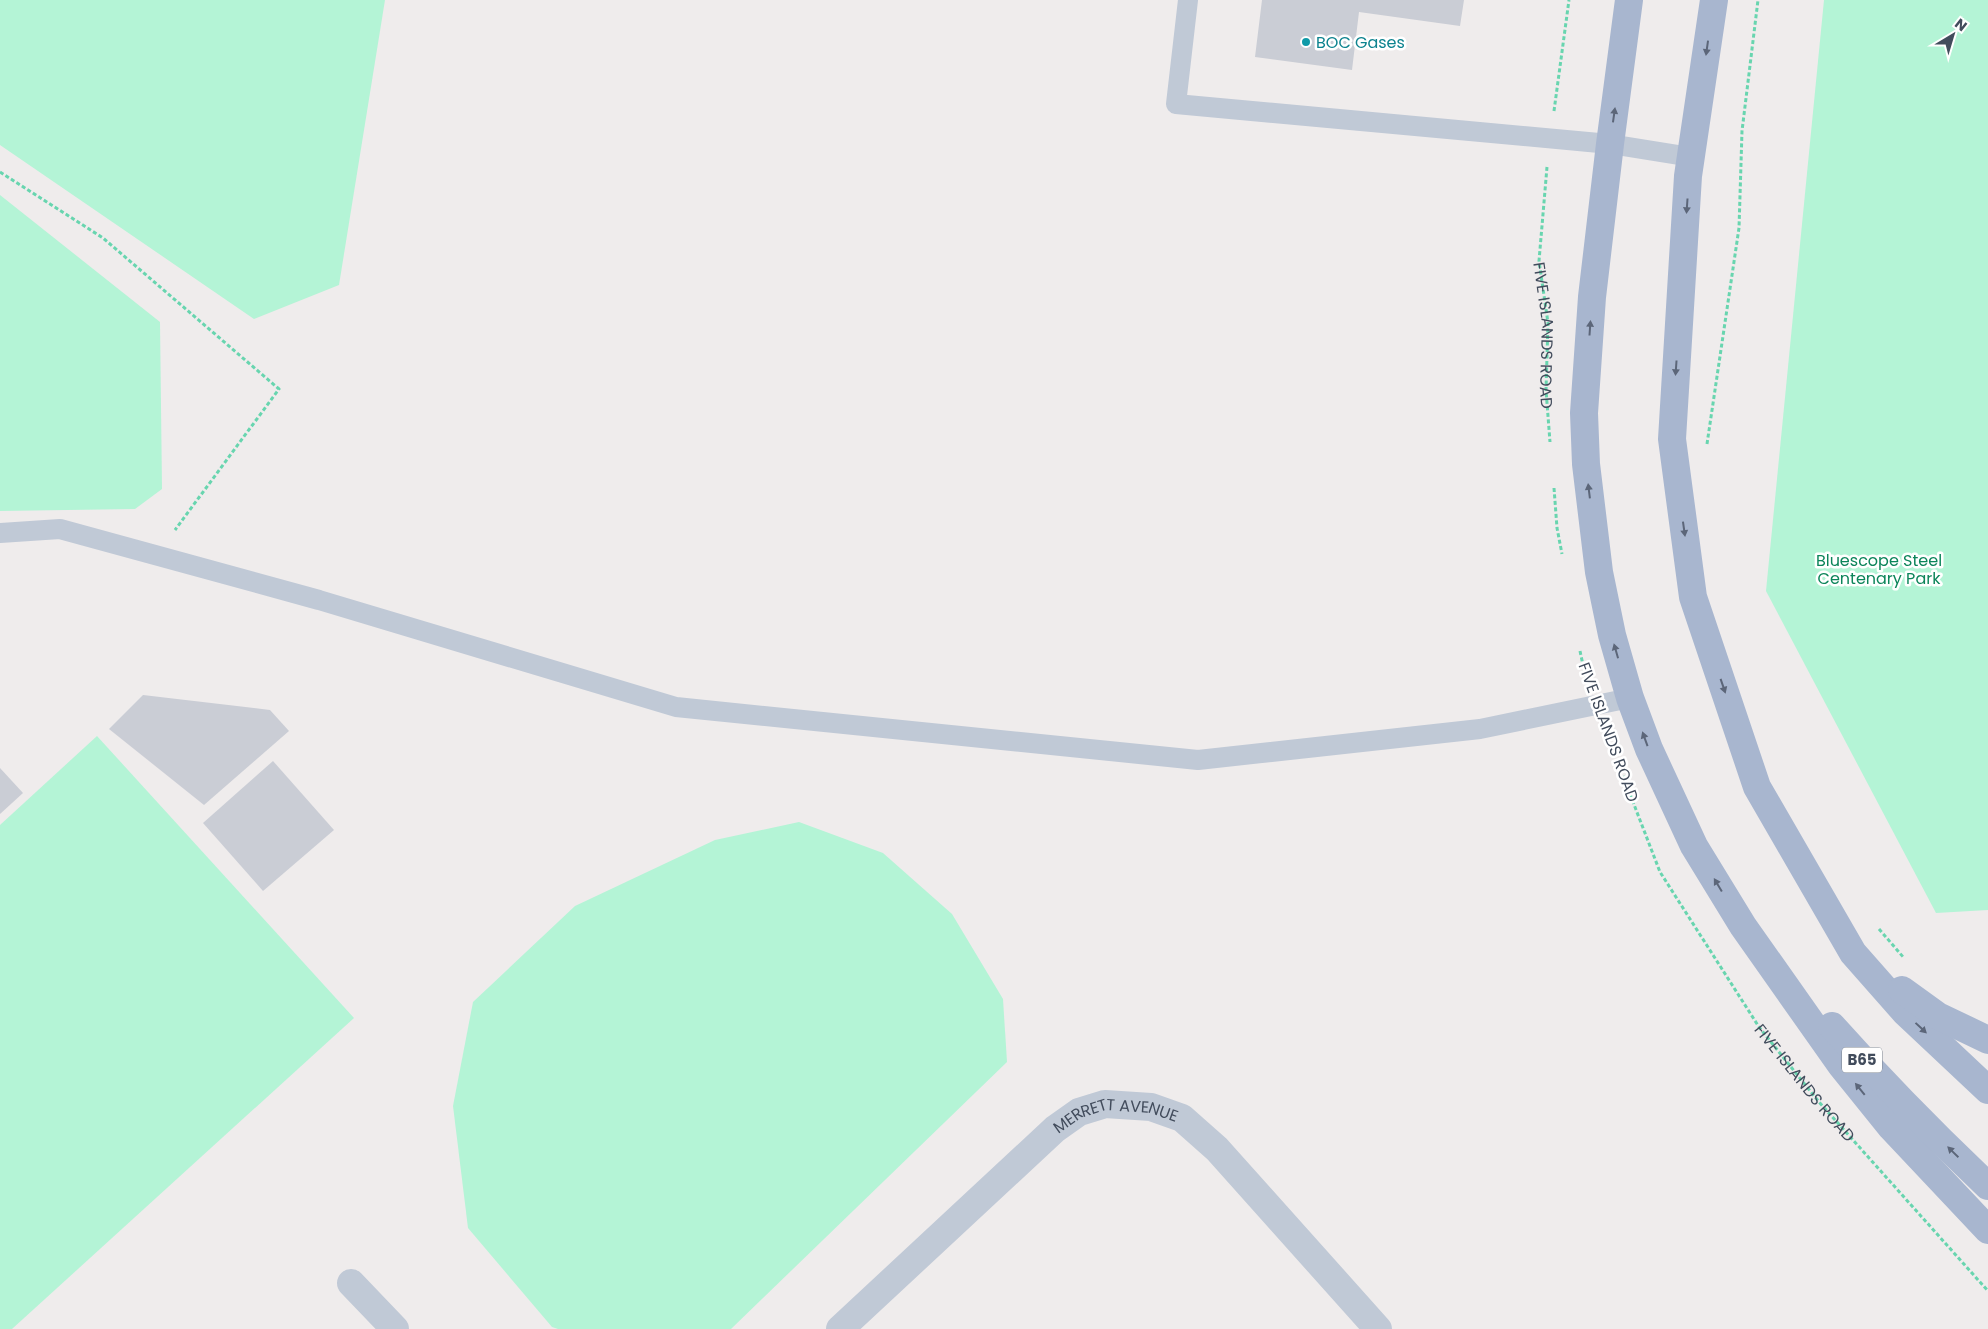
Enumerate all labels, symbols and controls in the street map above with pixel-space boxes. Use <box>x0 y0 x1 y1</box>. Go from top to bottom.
north arrow <box>1928 10 1978 60</box>
text: N <box>1951 14 1971 36</box>
place label: BOC Gases <box>1316 31 1405 54</box>
marker: BOC Gases <box>1300 36 1312 48</box>
one-way arrow <box>1702 41 1710 57</box>
one-way arrow <box>1610 106 1618 122</box>
one-way arrow <box>1682 198 1690 214</box>
street label: FIVE ISLANDS ROAD <box>1527 261 1560 409</box>
one-way arrow <box>1587 320 1595 336</box>
one-way arrow <box>1672 360 1680 376</box>
one-way arrow <box>1585 482 1593 498</box>
one-way arrow <box>1680 522 1688 538</box>
park label: Bluescope Steel Centenary Park <box>1816 549 1942 590</box>
one-way arrow <box>1612 643 1620 658</box>
street label: FIVE ISLANDS ROAD <box>1573 659 1644 805</box>
one-way arrow <box>1719 679 1727 694</box>
one-way arrow <box>1641 732 1648 747</box>
one-way arrow <box>1713 878 1722 891</box>
street label: FIVE ISLANDS ROAD <box>1749 1019 1860 1147</box>
one-way arrow <box>1915 1022 1927 1034</box>
road number: B65 <box>1842 1048 1882 1072</box>
one-way arrow <box>1855 1083 1866 1096</box>
street label: MERRETT AVENUE <box>1048 1093 1181 1139</box>
one-way arrow <box>1947 1146 1959 1158</box>

